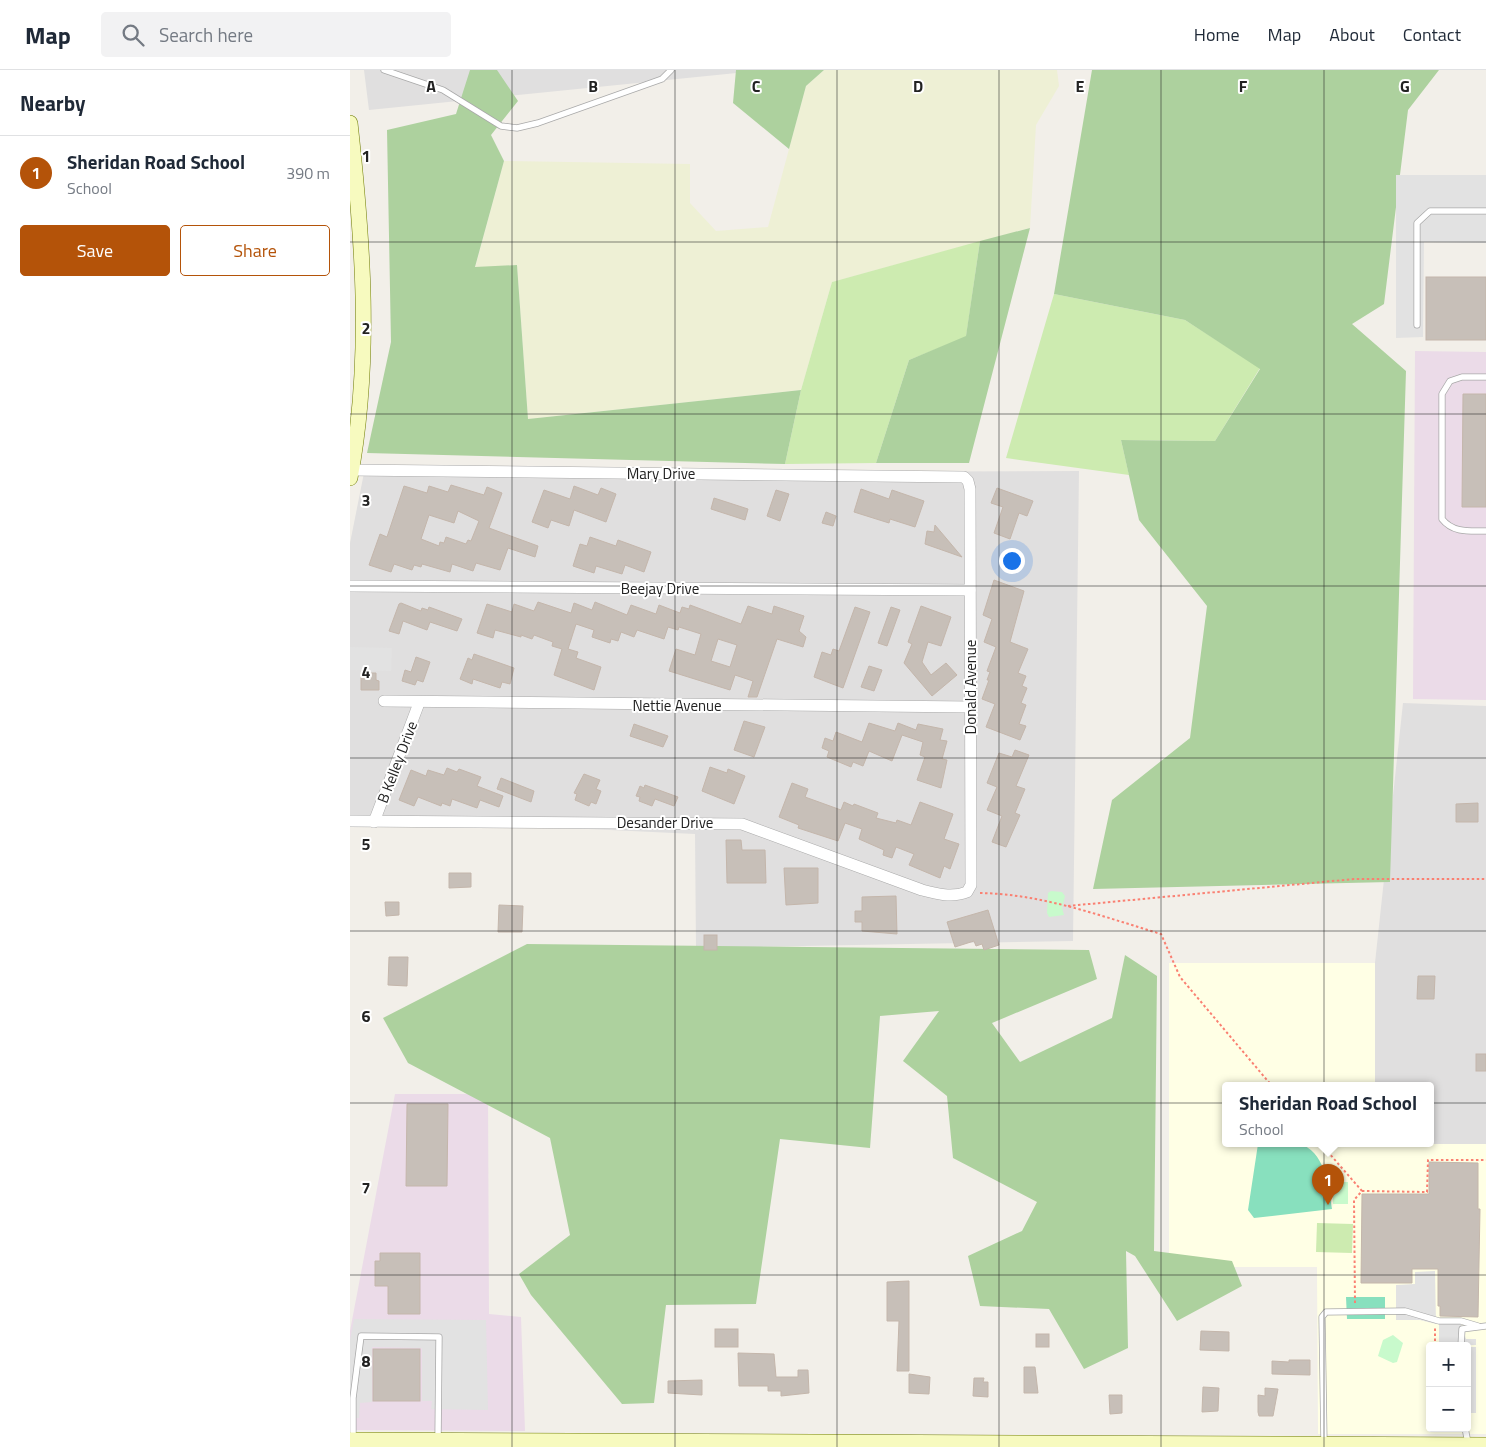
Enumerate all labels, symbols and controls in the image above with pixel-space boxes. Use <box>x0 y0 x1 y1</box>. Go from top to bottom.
search box <box>101 12 451 57</box>
text: Map <box>25 17 71 53</box>
text: Search here <box>159 20 253 49</box>
icon: search <box>119 21 147 49</box>
text: Home <box>1194 21 1240 48</box>
text: Map <box>1268 21 1301 48</box>
text: About <box>1329 21 1375 48</box>
text: Contact <box>1403 21 1461 48</box>
text: A <box>426 74 436 98</box>
text: B <box>588 74 598 98</box>
text: C <box>752 74 761 98</box>
text: D <box>913 74 923 98</box>
text: E <box>1076 74 1085 98</box>
text: F <box>1239 74 1248 98</box>
text: G <box>1400 74 1410 98</box>
text: Nearby <box>20 87 85 119</box>
text: 1 <box>362 144 370 168</box>
text: Sheridan Road School <box>67 147 245 176</box>
text: 1 <box>32 161 40 185</box>
text: 390 m <box>286 161 330 185</box>
text: School <box>67 176 112 200</box>
button: Save <box>20 225 170 276</box>
button: Share <box>180 225 330 276</box>
text: 2 <box>362 316 370 340</box>
street label: Mary Drive <box>627 462 695 485</box>
text: 3 <box>362 488 370 512</box>
your location <box>999 548 1025 574</box>
street label: Beejay Drive <box>621 577 699 600</box>
street label: Donald Avenue <box>959 640 982 734</box>
text: 4 <box>362 660 371 684</box>
street label: Nettie Avenue <box>632 694 722 717</box>
street label: B Kelley Drive <box>371 718 423 806</box>
street label: Desander Drive <box>617 811 713 834</box>
text: 5 <box>362 832 371 856</box>
text: 6 <box>362 1004 371 1028</box>
popup <box>1222 1082 1434 1147</box>
text: Sheridan Road School <box>1239 1088 1417 1117</box>
text: School <box>1239 1117 1284 1141</box>
pin: 1 <box>1312 1164 1344 1205</box>
text: 7 <box>362 1176 370 1200</box>
map controls <box>1426 1342 1471 1432</box>
button: + <box>1426 1342 1471 1387</box>
text: 8 <box>362 1349 371 1373</box>
button: − <box>1426 1387 1471 1432</box>

